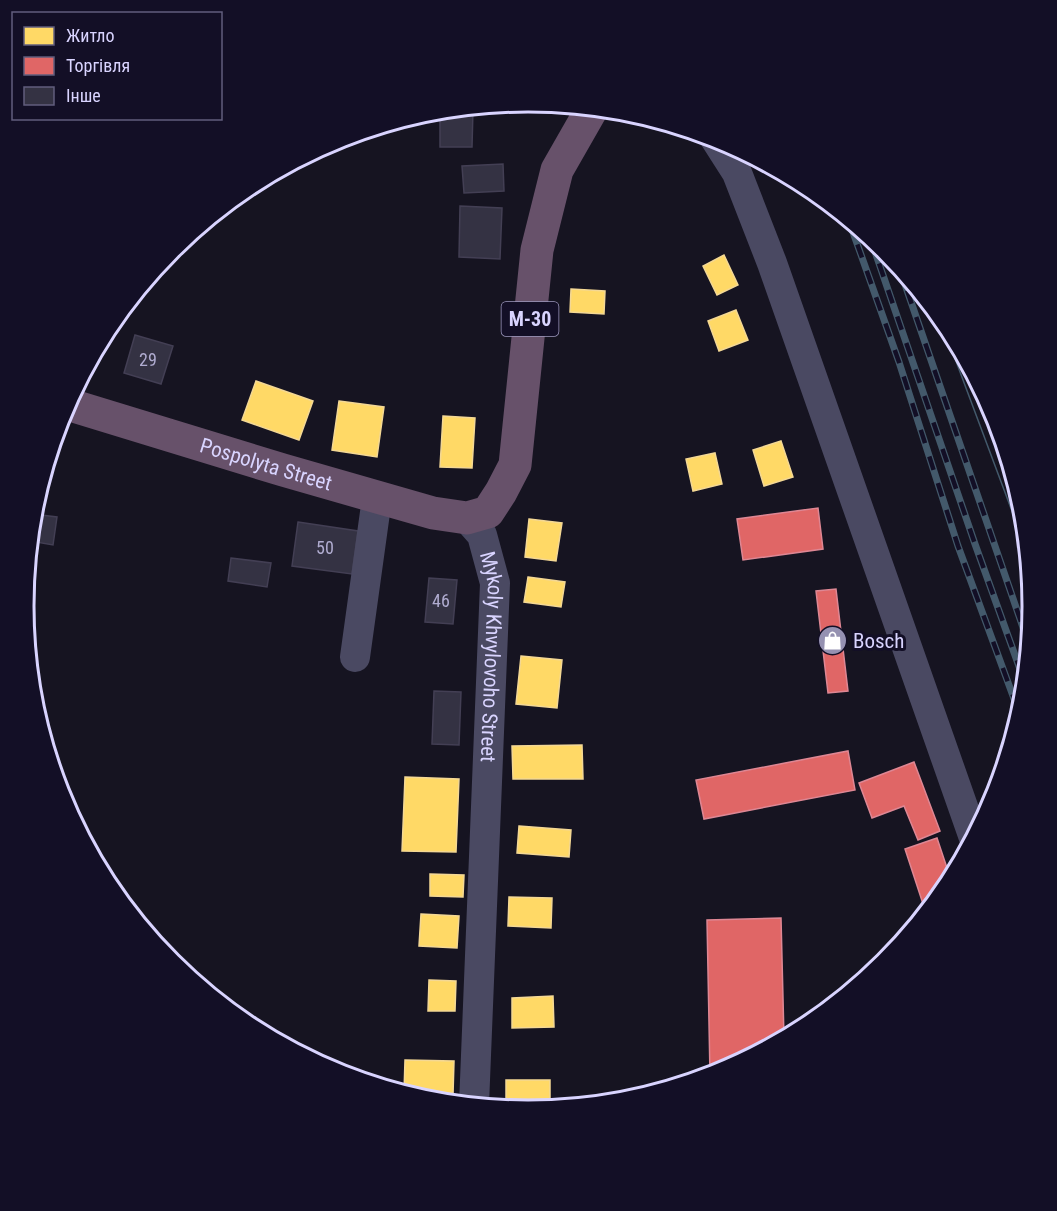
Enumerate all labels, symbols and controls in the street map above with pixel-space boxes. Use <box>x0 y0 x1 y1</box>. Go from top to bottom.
legend <box>12 12 222 120</box>
text: Житло <box>66 25 115 46</box>
text: Торгівля <box>66 55 130 76</box>
text: Інше <box>66 85 101 106</box>
road number: М-30 <box>502 302 558 336</box>
house number: 29 <box>139 349 157 370</box>
street label: Pospolyta Street <box>197 433 335 495</box>
house number: 50 <box>316 537 334 558</box>
street label: Mykoly Khvylovoho Street <box>475 549 507 763</box>
house number: 46 <box>432 590 450 611</box>
shop icon: Bosch <box>816 625 848 657</box>
place label: Bosch <box>853 629 904 653</box>

